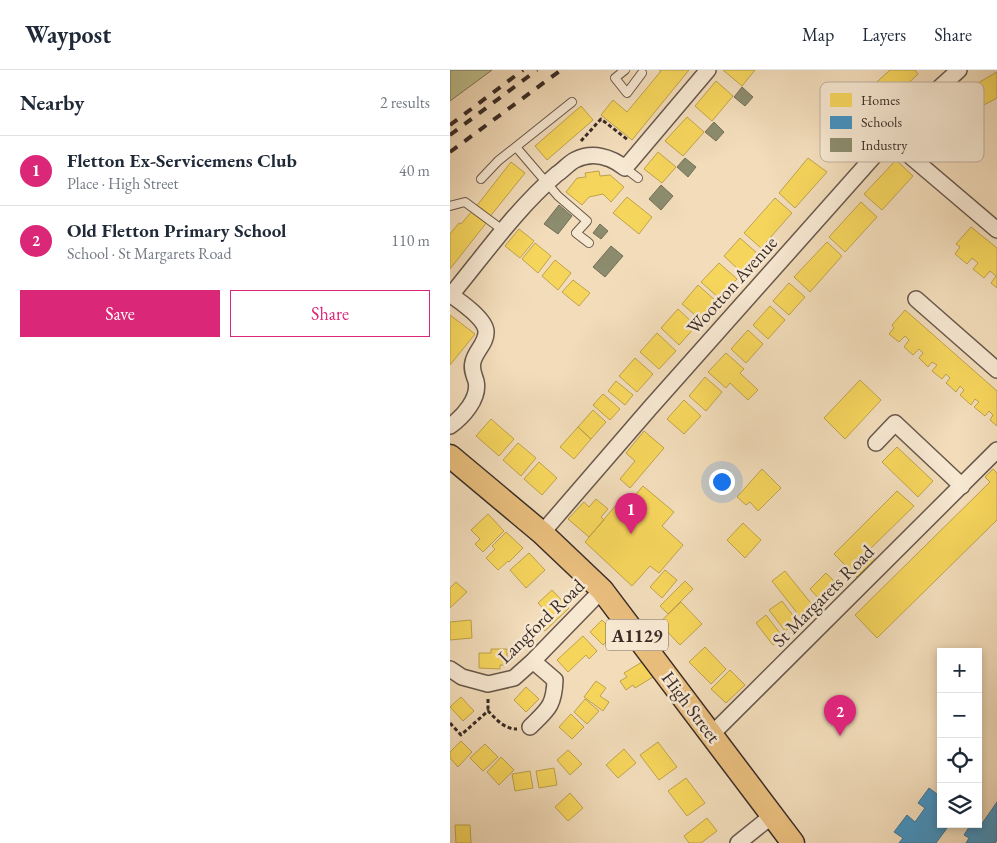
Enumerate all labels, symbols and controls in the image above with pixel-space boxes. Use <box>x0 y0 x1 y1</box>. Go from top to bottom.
text: Waypost <box>25 19 111 50</box>
text: Map <box>802 23 834 46</box>
text: Layers <box>862 23 906 46</box>
text: Share <box>934 23 972 46</box>
legend <box>820 82 984 162</box>
text: Nearby <box>20 89 84 116</box>
text: Homes <box>861 91 901 109</box>
text: 2 results <box>380 92 430 113</box>
text: Schools <box>861 113 902 131</box>
text: Industry <box>861 136 908 154</box>
text: Fletton Ex-Servicemens Club <box>67 148 297 173</box>
text: 1 <box>32 160 40 181</box>
text: 40 m <box>399 160 430 181</box>
text: Place · High Street <box>67 173 179 194</box>
text: Old Fletton Primary School <box>67 218 286 243</box>
text: 2 <box>32 230 40 251</box>
text: 110 m <box>391 230 430 251</box>
street label: Wootton Avenue <box>681 231 783 339</box>
text: School · St Margarets Road <box>67 243 232 264</box>
button: Save <box>20 290 220 337</box>
button: Share <box>230 290 430 337</box>
your location <box>709 469 735 495</box>
pin: 1 <box>615 493 647 534</box>
street label: St Margarets Road <box>767 539 880 652</box>
street label: Langford Road <box>492 573 590 669</box>
road number: A1129 <box>606 620 668 650</box>
map controls <box>937 648 982 828</box>
button: + <box>937 648 982 693</box>
street label: High Street <box>656 666 726 748</box>
button: − <box>937 693 982 738</box>
pin: 2 <box>824 695 856 736</box>
button: locate <box>937 738 982 783</box>
button: layers <box>937 783 982 828</box>

